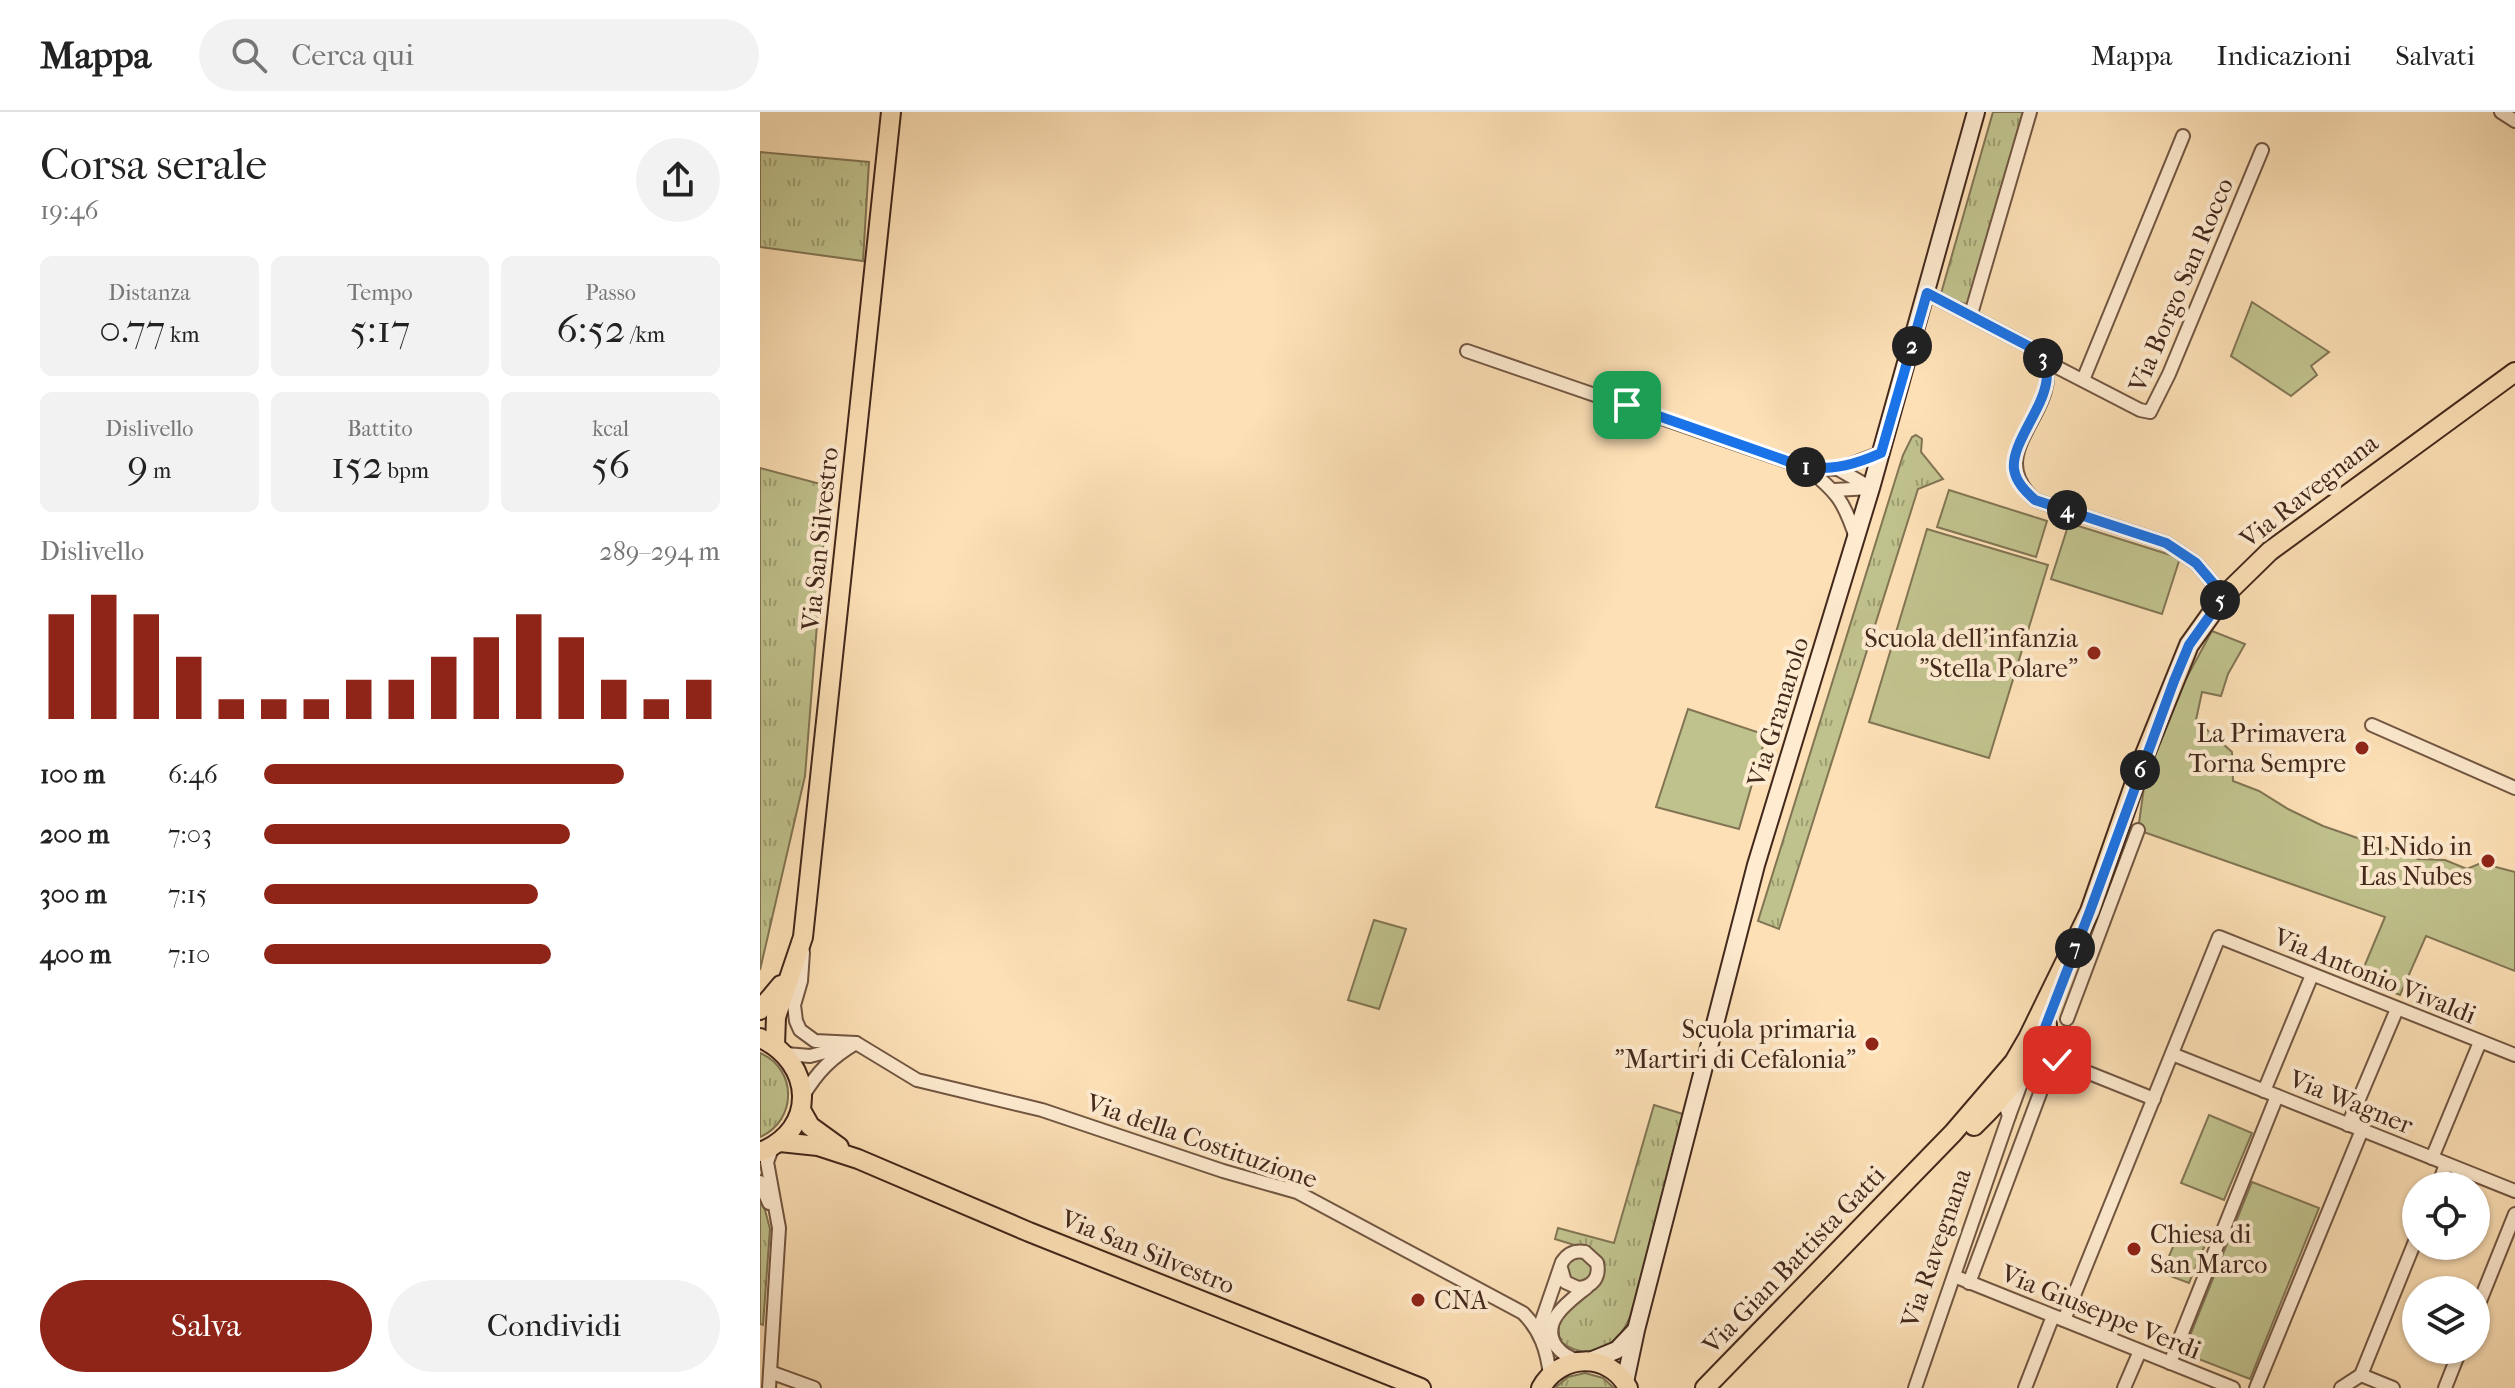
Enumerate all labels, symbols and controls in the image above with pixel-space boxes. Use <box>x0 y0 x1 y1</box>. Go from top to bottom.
search box <box>199 19 759 91</box>
text: Mappa <box>40 33 151 78</box>
icon: search <box>227 33 271 77</box>
text: Cerca qui <box>291 38 414 73</box>
text: Mappa <box>2091 39 2173 72</box>
text: Indicazioni <box>2217 39 2351 72</box>
text: Salvati <box>2395 39 2475 72</box>
button: share <box>636 138 720 222</box>
text: Corsa serale <box>40 139 267 190</box>
street label: Via Borgo San Rocco <box>2121 173 2240 398</box>
text: 19:46 <box>40 195 99 226</box>
text: Distanza <box>108 280 190 306</box>
text: Tempo <box>347 280 413 306</box>
text: Passo <box>585 280 636 306</box>
text: 0.77 <box>99 306 165 352</box>
text: 5:17 <box>350 306 410 352</box>
text: 6:52 <box>556 306 625 352</box>
text: km <box>165 322 200 348</box>
text: /km <box>625 322 665 348</box>
pin: 2 <box>1892 326 1932 366</box>
text: 2 <box>1906 333 1918 359</box>
pin: 3 <box>2023 338 2063 378</box>
text: 3 <box>2038 345 2048 371</box>
pin <box>1593 371 1661 439</box>
icon: arrive <box>1605 383 1649 427</box>
text: Dislivello <box>105 416 193 442</box>
text: Battito <box>347 416 413 442</box>
text: kcal <box>592 416 629 442</box>
street label: Via Ravegnana <box>2233 427 2385 555</box>
text: 9 <box>127 442 148 488</box>
text: 152 <box>331 442 383 488</box>
text: 56 <box>591 442 630 488</box>
street label: Via San Silvestro <box>795 446 845 633</box>
pin: 1 <box>1786 447 1826 487</box>
text: 1 <box>1802 454 1810 480</box>
text: m <box>148 458 171 484</box>
text: bpm <box>383 458 429 484</box>
pin: 4 <box>2047 490 2087 530</box>
text: 4 <box>2061 497 2074 523</box>
text: Dislivello <box>40 536 144 567</box>
text: 289–294 m <box>599 536 720 567</box>
pin: 5 <box>2200 580 2240 620</box>
text: 5 <box>2215 587 2225 613</box>
place label: Scuola dell'infanzia "Stella Polare" <box>1864 623 2079 684</box>
street label: Via Granarolo <box>1740 633 1815 792</box>
marker: Scuola dell'infanzia "Stella Polare" <box>2085 644 2103 662</box>
place label: La Primavera Torna Sempre <box>2189 718 2347 779</box>
marker: La Primavera Torna Sempre <box>2353 739 2371 757</box>
pin: 6 <box>2120 750 2160 790</box>
text: 6 <box>2134 757 2146 783</box>
text: 100 m <box>40 759 105 790</box>
text: 6:46 <box>168 759 218 790</box>
text: 200 m <box>40 819 109 850</box>
text: 7:03 <box>168 819 212 850</box>
place label: El Nido in Las Nubes <box>2359 831 2472 892</box>
marker: El Nido in Las Nubes <box>2479 852 2497 870</box>
text: 300 m <box>40 879 107 910</box>
text: 7:15 <box>168 879 207 910</box>
street label: Via Antonio Vivaldi <box>2268 921 2481 1031</box>
pin: 7 <box>2055 928 2095 968</box>
text: 7 <box>2070 935 2080 961</box>
text: 400 m <box>40 939 111 970</box>
text: 7:10 <box>168 939 210 970</box>
place label: Scuola primaria "Martiri di Cefalonia" <box>1615 1014 1857 1075</box>
pin <box>2023 1026 2091 1094</box>
marker: Scuola primaria "Martiri di Cefalonia" <box>1863 1035 1881 1053</box>
icon: check <box>2035 1038 2079 1082</box>
street label: Via Wagner <box>2284 1063 2417 1141</box>
street label: Via della Costituzione <box>1082 1087 1322 1195</box>
street label: Via Gian Battista Gatti <box>1696 1159 1892 1361</box>
street label: Via Ravegnana <box>1894 1163 1978 1333</box>
map controls <box>2402 1172 2490 1364</box>
button: locate <box>2402 1172 2490 1260</box>
street label: Via San Silvestro <box>1056 1203 1239 1301</box>
place label: Chiesa di San Marco <box>2150 1219 2268 1280</box>
marker: Chiesa di San Marco <box>2125 1240 2143 1258</box>
street label: Via Giuseppe Verdi <box>1996 1257 2206 1366</box>
button: layers <box>2402 1276 2490 1364</box>
button: Salva <box>40 1280 372 1372</box>
button: Condividi <box>388 1280 720 1372</box>
place label: CNA <box>1434 1285 1489 1316</box>
marker: CNA <box>1409 1291 1427 1309</box>

